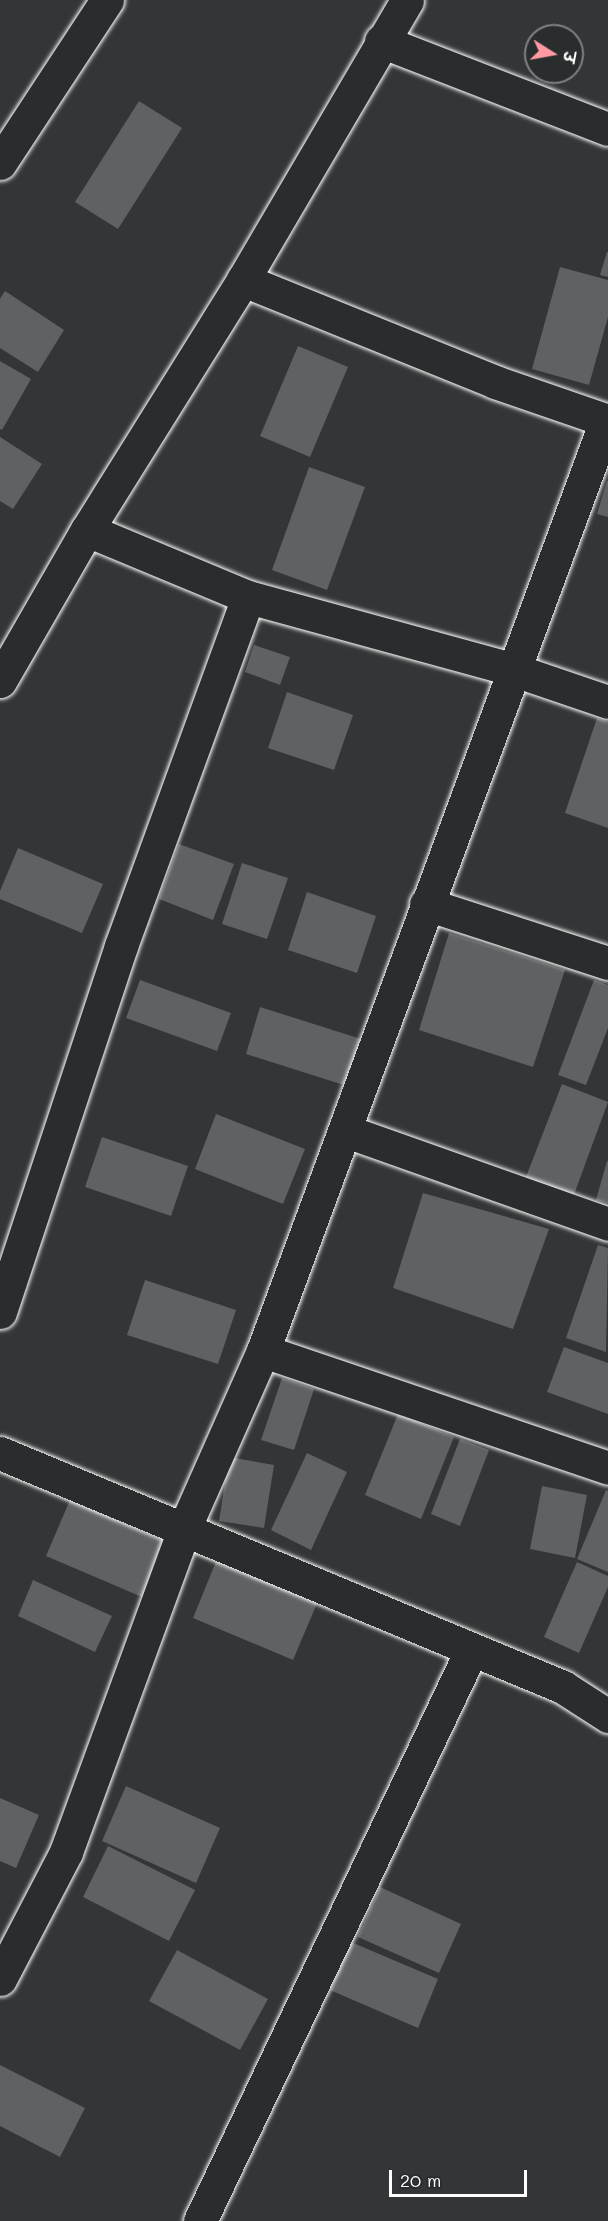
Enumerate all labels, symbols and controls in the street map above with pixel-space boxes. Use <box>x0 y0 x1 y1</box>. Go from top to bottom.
north arrow <box>524 24 584 84</box>
text: उ <box>559 50 582 64</box>
scale bar <box>392 2158 530 2196</box>
text: 20 m <box>400 2168 441 2192</box>

